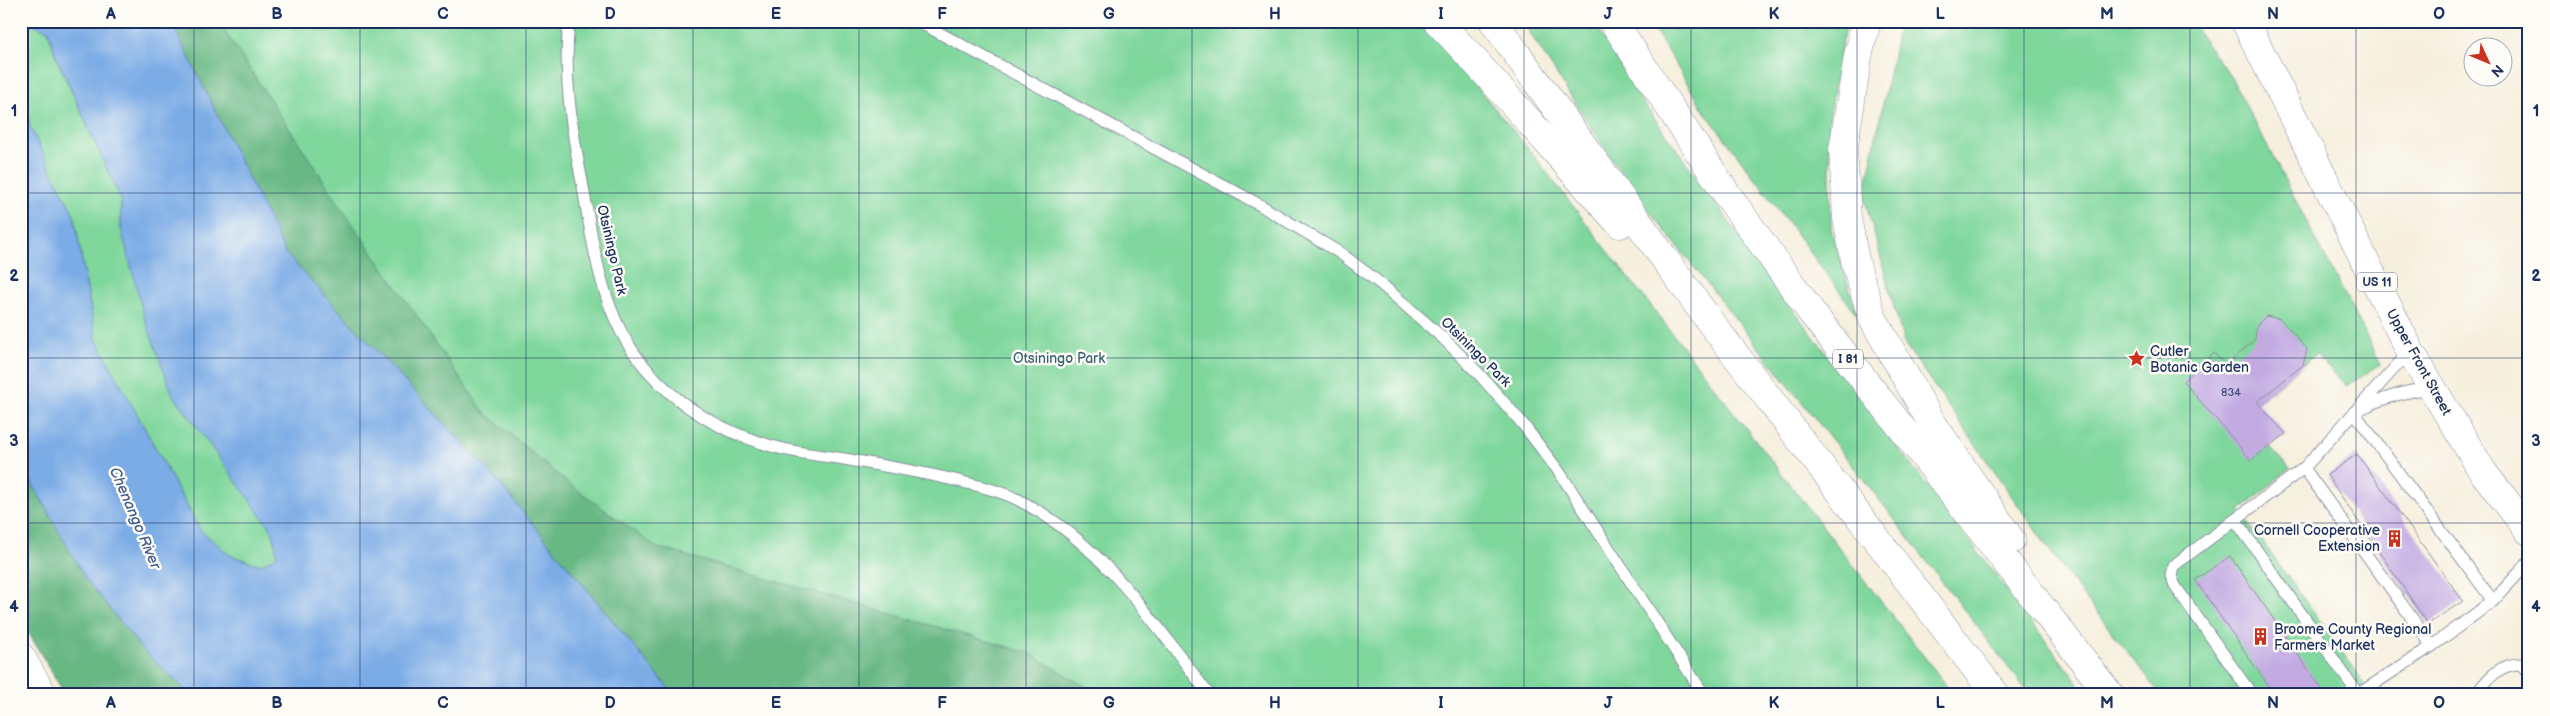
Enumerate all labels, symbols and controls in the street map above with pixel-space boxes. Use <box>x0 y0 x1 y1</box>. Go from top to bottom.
text: A <box>105 5 116 24</box>
text: B <box>271 5 283 24</box>
text: C <box>437 5 449 24</box>
text: D <box>604 5 616 24</box>
text: E <box>771 5 781 24</box>
text: F <box>937 5 947 24</box>
text: G <box>1103 5 1115 24</box>
text: H <box>1269 5 1281 24</box>
text: I <box>1438 5 1444 24</box>
text: J <box>1604 5 1613 24</box>
text: K <box>1769 5 1780 24</box>
text: L <box>1935 5 1945 24</box>
text: M <box>2100 5 2114 24</box>
text: N <box>2267 5 2279 24</box>
text: O <box>2433 5 2445 24</box>
north arrow <box>2462 38 2512 88</box>
text: N <box>2487 61 2507 80</box>
text: 1 <box>11 102 17 121</box>
text: 1 <box>2533 102 2539 121</box>
street label: Otsiningo Park <box>593 203 631 297</box>
text: 2 <box>9 267 19 286</box>
text: 2 <box>2531 267 2541 286</box>
road number: US 11 <box>2357 272 2397 292</box>
street label: Upper Front Street <box>2383 306 2456 419</box>
street label: Otsiningo Park <box>1437 313 1515 391</box>
place label: Cutler Botanic Garden <box>2150 343 2249 376</box>
road number: I 81 <box>1833 349 1863 368</box>
place icon: Cutler Botanic Garden <box>2126 349 2146 369</box>
park label: Otsiningo Park <box>1013 350 1105 367</box>
house number: 834 <box>2221 386 2241 399</box>
text: 3 <box>9 432 19 451</box>
text: 3 <box>2531 432 2541 451</box>
water label: Chenango River <box>105 464 166 573</box>
place label: Cornell Cooperative Extension <box>2254 522 2380 555</box>
building icon: Cornell Cooperative Extension <box>2384 528 2404 548</box>
text: 4 <box>9 598 19 617</box>
text: 4 <box>2531 598 2541 617</box>
place label: Broome County Regional Farmers Market <box>2274 621 2431 654</box>
building icon: Broome County Regional Farmers Market <box>2250 627 2270 647</box>
text: A <box>105 694 116 713</box>
text: B <box>271 694 283 713</box>
text: C <box>437 694 449 713</box>
text: D <box>604 694 616 713</box>
text: E <box>771 694 781 713</box>
text: F <box>937 694 947 713</box>
text: G <box>1103 694 1115 713</box>
text: H <box>1269 694 1281 713</box>
text: I <box>1438 694 1444 713</box>
text: J <box>1604 694 1613 713</box>
text: K <box>1769 694 1780 713</box>
text: L <box>1935 694 1945 713</box>
text: M <box>2100 694 2114 713</box>
text: N <box>2267 694 2279 713</box>
text: O <box>2433 694 2445 713</box>

